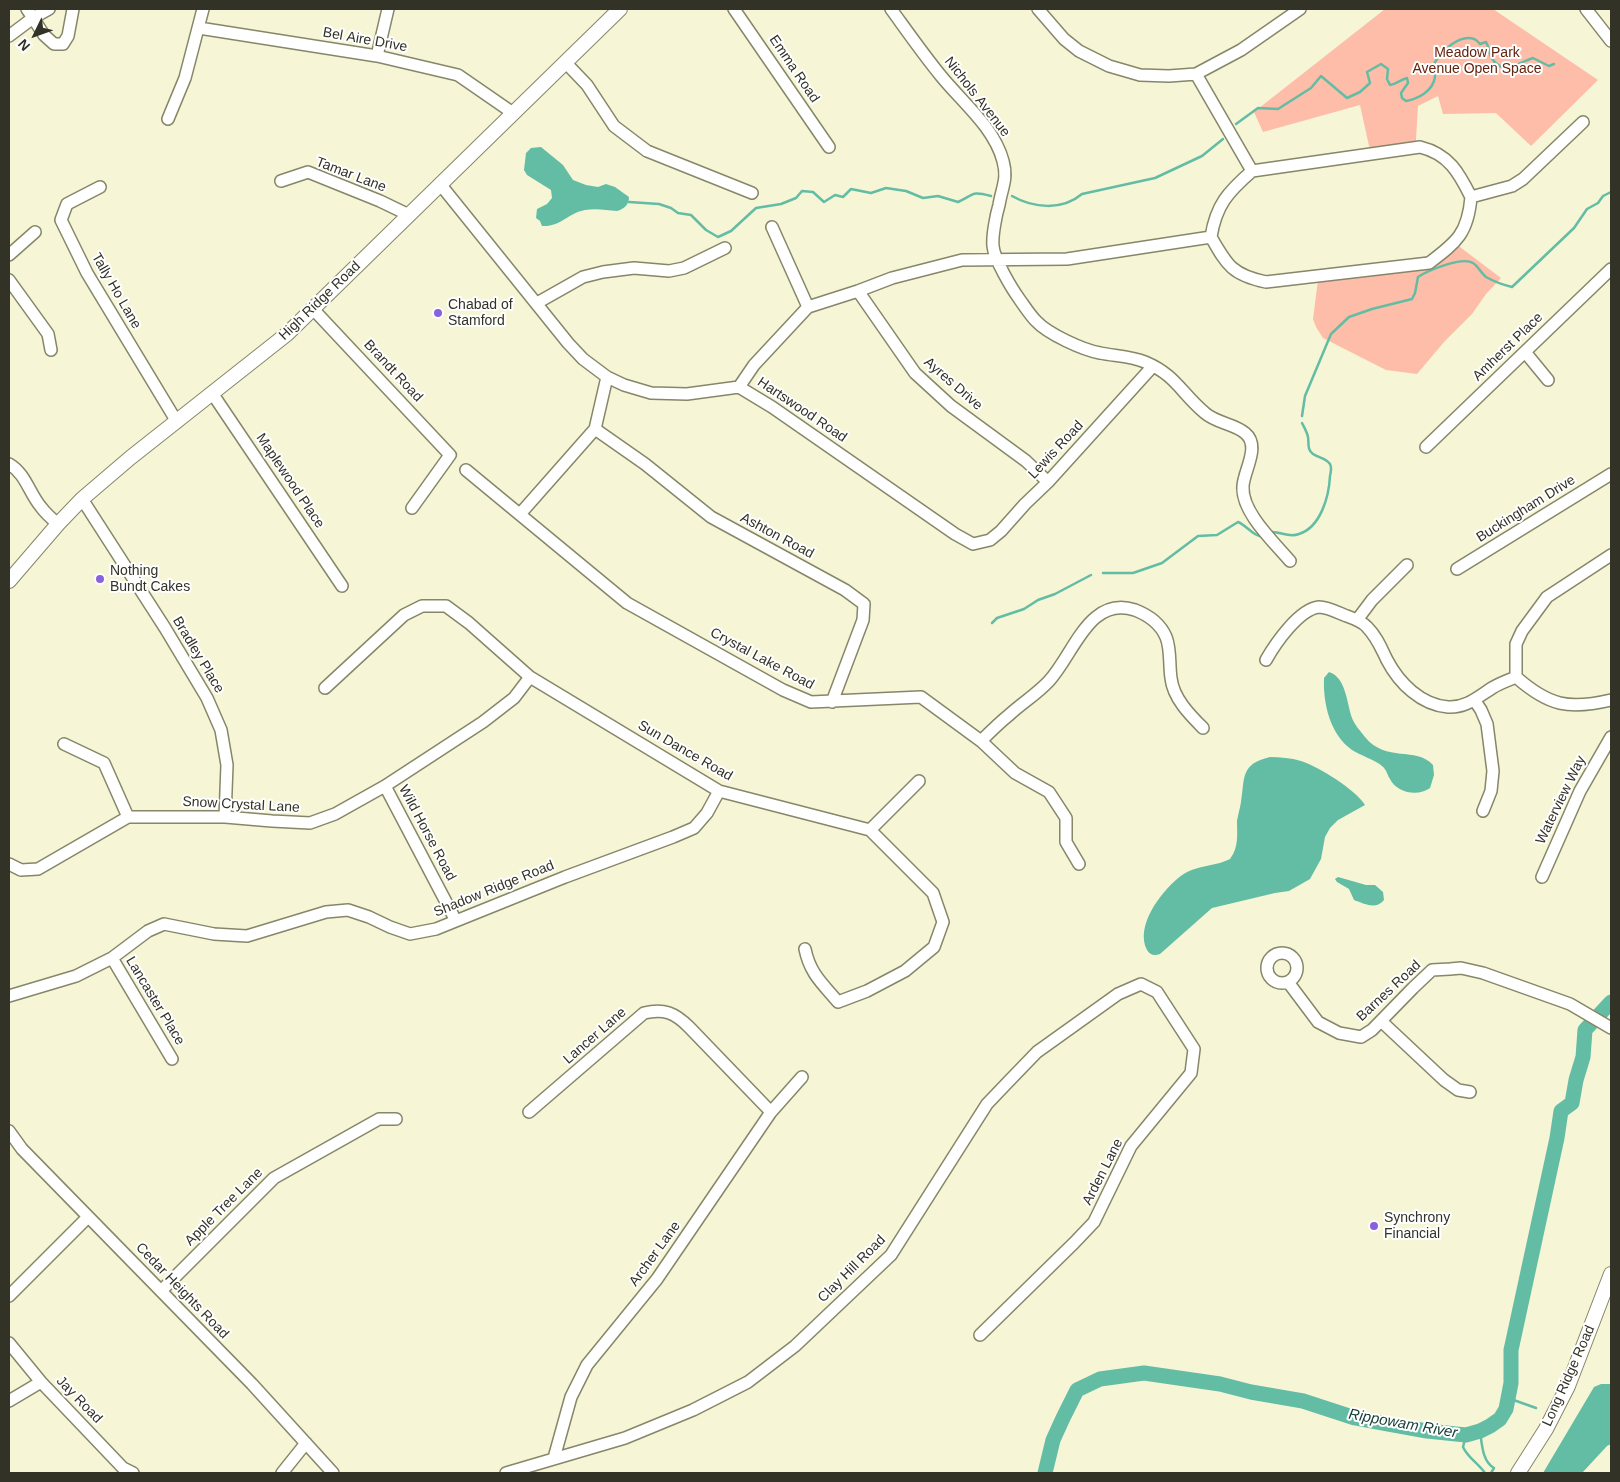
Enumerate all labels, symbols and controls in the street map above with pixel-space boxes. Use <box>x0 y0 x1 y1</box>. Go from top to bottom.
north arrow <box>10 10 60 60</box>
street label: Bel Aire Drive <box>321 24 409 56</box>
street label: Emma Road <box>765 32 823 106</box>
text: N <box>15 36 33 54</box>
park label: Meadow Park Avenue Open Space <box>1413 45 1541 78</box>
street label: Nichols Avenue <box>941 54 1013 140</box>
street label: Tamar Lane <box>313 154 389 196</box>
street label: Tally Ho Lane <box>88 250 144 332</box>
street label: High Ridge Road <box>276 258 364 344</box>
place label: Chabad of Stamford <box>448 297 513 330</box>
marker: Chabad of Stamford <box>432 307 444 319</box>
street label: Amherst Place <box>1469 309 1547 385</box>
street label: Brandt Road <box>360 337 426 405</box>
street label: Ayres Drive <box>920 354 986 414</box>
street label: Hartswood Road <box>754 374 850 446</box>
street label: Lewis Road <box>1025 418 1087 482</box>
street label: Maplewood Place <box>252 430 328 532</box>
street label: Buckingham Drive <box>1473 472 1579 546</box>
street label: Ashton Road <box>737 510 817 562</box>
place label: Nothing Bundt Cakes <box>110 563 190 596</box>
marker: Nothing Bundt Cakes <box>94 573 106 585</box>
street label: Bradley Place <box>169 614 227 696</box>
street label: Crystal Lake Road <box>707 625 817 693</box>
street label: Sun Dance Road <box>635 717 735 785</box>
street label: Waterview Way <box>1532 753 1590 847</box>
street label: Wild Horse Road <box>395 782 459 884</box>
street label: Snow Crystal Lane <box>182 794 300 816</box>
street label: Shadow Ridge Road <box>431 857 557 921</box>
street label: Lancaster Place <box>122 954 188 1048</box>
street label: Barnes Road <box>1353 957 1425 1025</box>
street label: Lancer Lane <box>560 1004 630 1068</box>
street label: Arden Lane <box>1079 1136 1127 1208</box>
street label: Apple Tree Lane <box>182 1165 266 1249</box>
place label: Synchrony Financial <box>1384 1210 1450 1242</box>
street label: Archer Lane <box>626 1218 684 1290</box>
marker: Synchrony Financial <box>1368 1220 1380 1232</box>
street label: Clay Hill Road <box>815 1232 889 1306</box>
street label: Cedar Heights Road <box>132 1240 232 1342</box>
street label: Long Ridge Road <box>1539 1323 1599 1429</box>
street label: Jay Road <box>52 1373 106 1427</box>
water label: Rippowam River <box>1347 1406 1459 1442</box>

